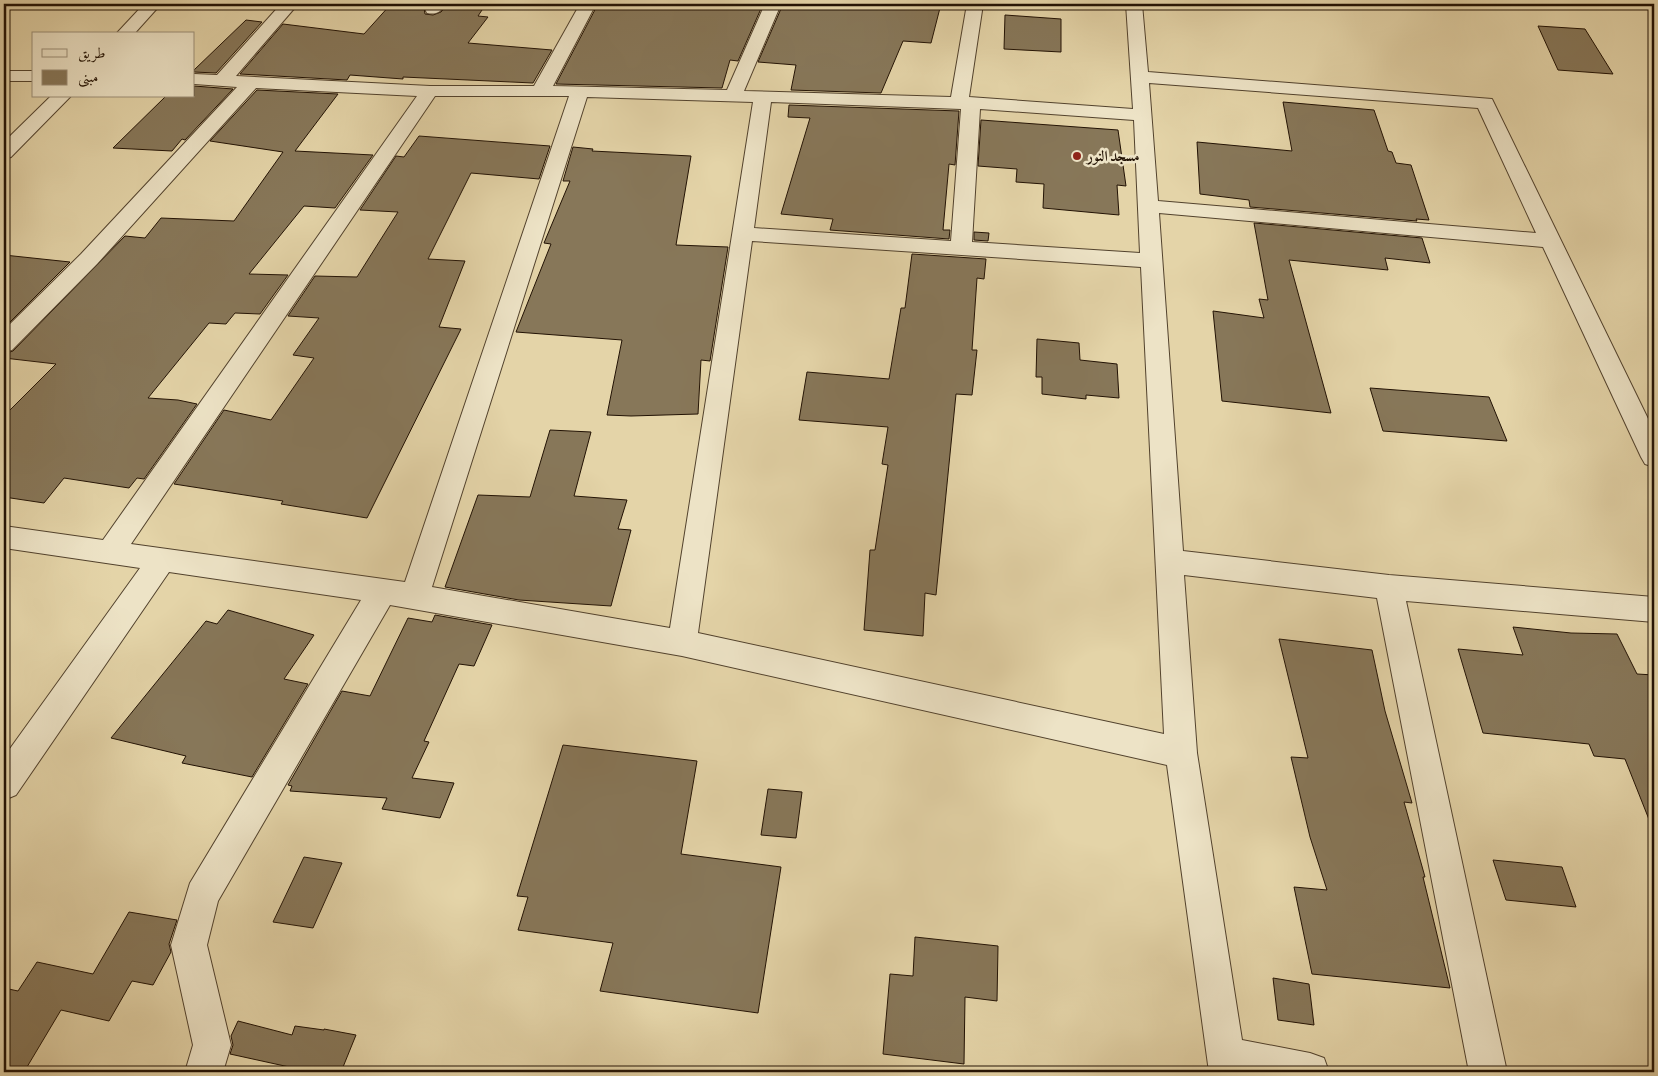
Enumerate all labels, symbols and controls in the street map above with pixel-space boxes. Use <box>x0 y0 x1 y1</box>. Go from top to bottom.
legend <box>32 32 195 98</box>
text: طريق <box>78 44 105 63</box>
text: مبنى <box>78 68 98 88</box>
place label: مسجد النور <box>1085 147 1140 166</box>
marker: مسجد النور <box>1071 150 1083 162</box>

